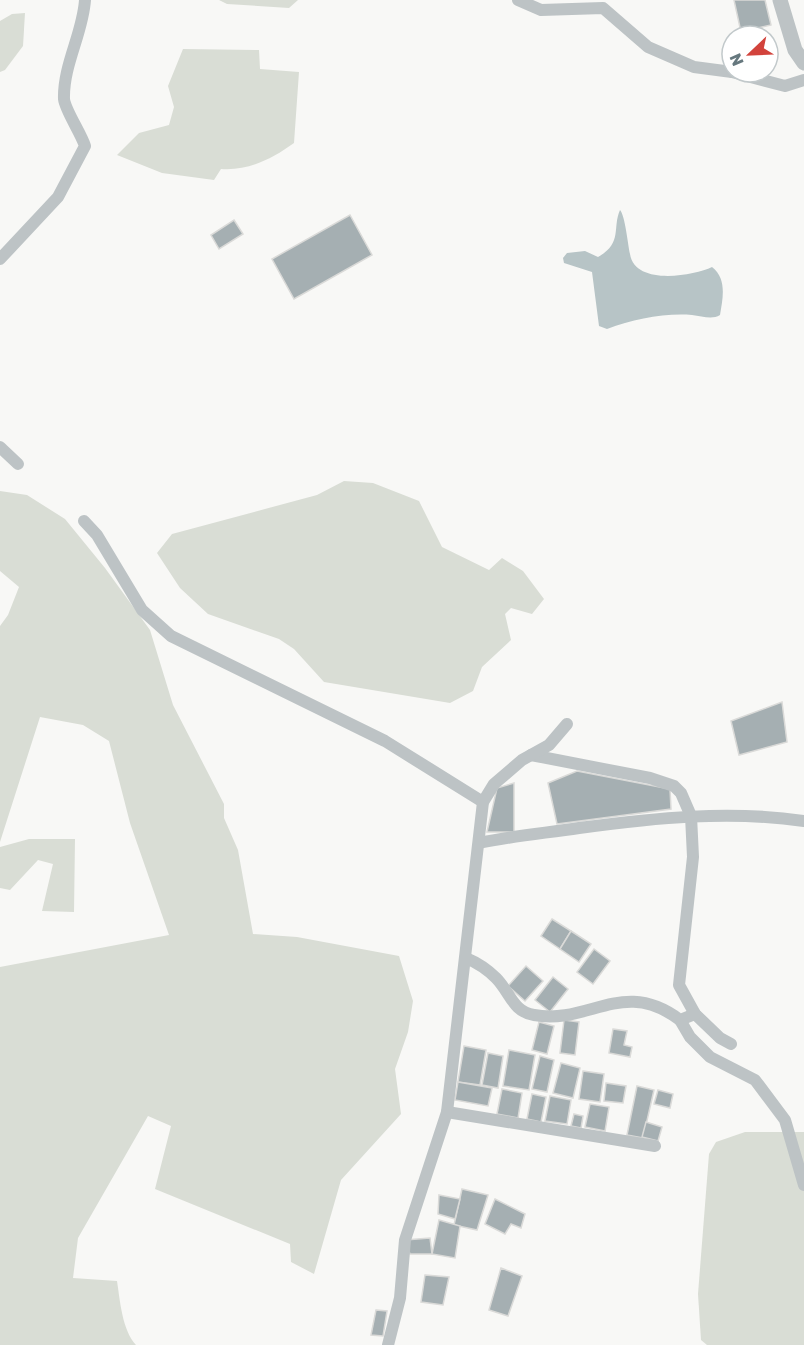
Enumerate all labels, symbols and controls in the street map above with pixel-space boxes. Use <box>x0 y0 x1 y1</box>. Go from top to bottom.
north arrow <box>720 24 780 84</box>
text: N <box>726 51 748 69</box>

